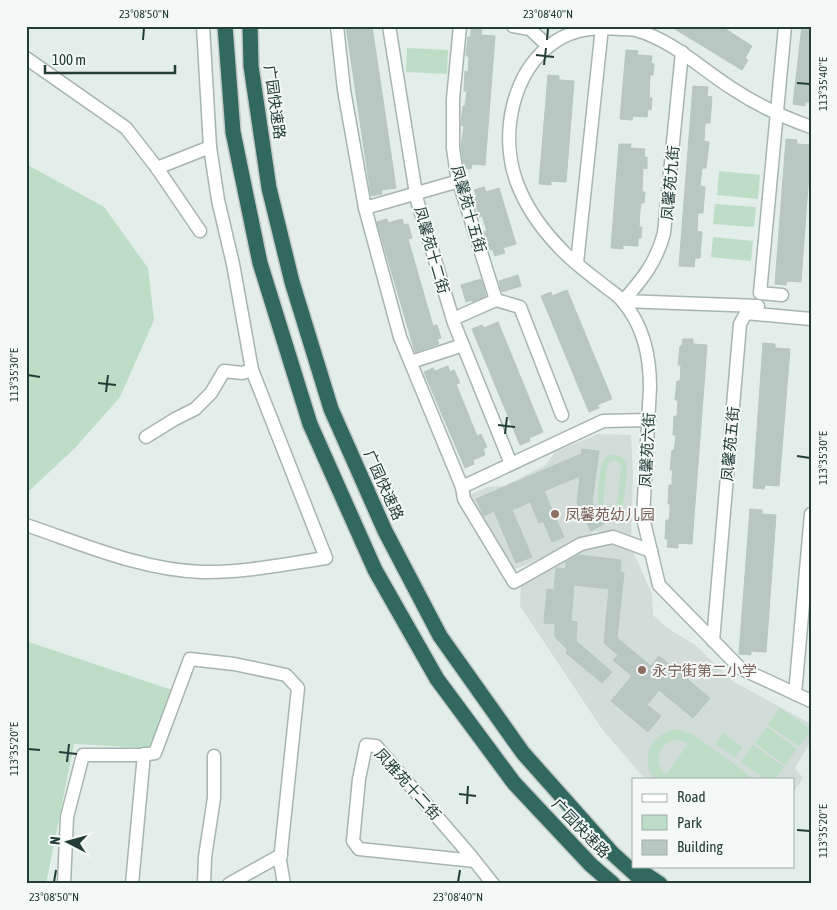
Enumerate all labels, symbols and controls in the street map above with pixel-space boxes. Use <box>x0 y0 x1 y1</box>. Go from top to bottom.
text: 23°08'50"N <box>119 7 169 21</box>
text: 23°08'40"N <box>523 7 573 21</box>
scale bar <box>45 42 175 74</box>
text: 100 m <box>52 51 86 68</box>
text: 113°35'40"E <box>816 57 830 111</box>
street label: 广园快速路 <box>261 64 289 140</box>
street label: 凤馨苑九街 <box>658 145 682 221</box>
street label: 凤馨苑十五街 <box>448 163 490 255</box>
street label: 凤馨苑十二街 <box>411 204 453 296</box>
text: 113°35'30"E <box>7 348 21 402</box>
street label: 凤馨苑五街 <box>718 406 742 482</box>
street label: 凤馨苑六街 <box>637 412 657 488</box>
text: 113°35'30"E <box>816 431 830 485</box>
street label: 广园快速路 <box>361 447 407 523</box>
place label: 凤馨苑幼儿园 <box>565 506 655 523</box>
marker: 凤馨苑幼儿园 <box>549 508 561 520</box>
place label: 永宁街第二小学 <box>652 662 757 679</box>
marker: 永宁街第二小学 <box>636 664 648 676</box>
text: 113°35'20"E <box>7 722 21 776</box>
street label: 凤雅苑十二街 <box>372 745 444 823</box>
legend <box>632 778 794 868</box>
text: Road <box>677 788 706 805</box>
street label: 广园快速路 <box>549 795 613 861</box>
text: 113°35'20"E <box>816 804 830 858</box>
text: Park <box>677 814 702 831</box>
north arrow <box>42 818 92 868</box>
text: N <box>47 836 63 846</box>
text: Building <box>677 838 723 855</box>
text: 23°08'50"N <box>29 890 79 904</box>
text: 23°08'40"N <box>433 890 483 904</box>

